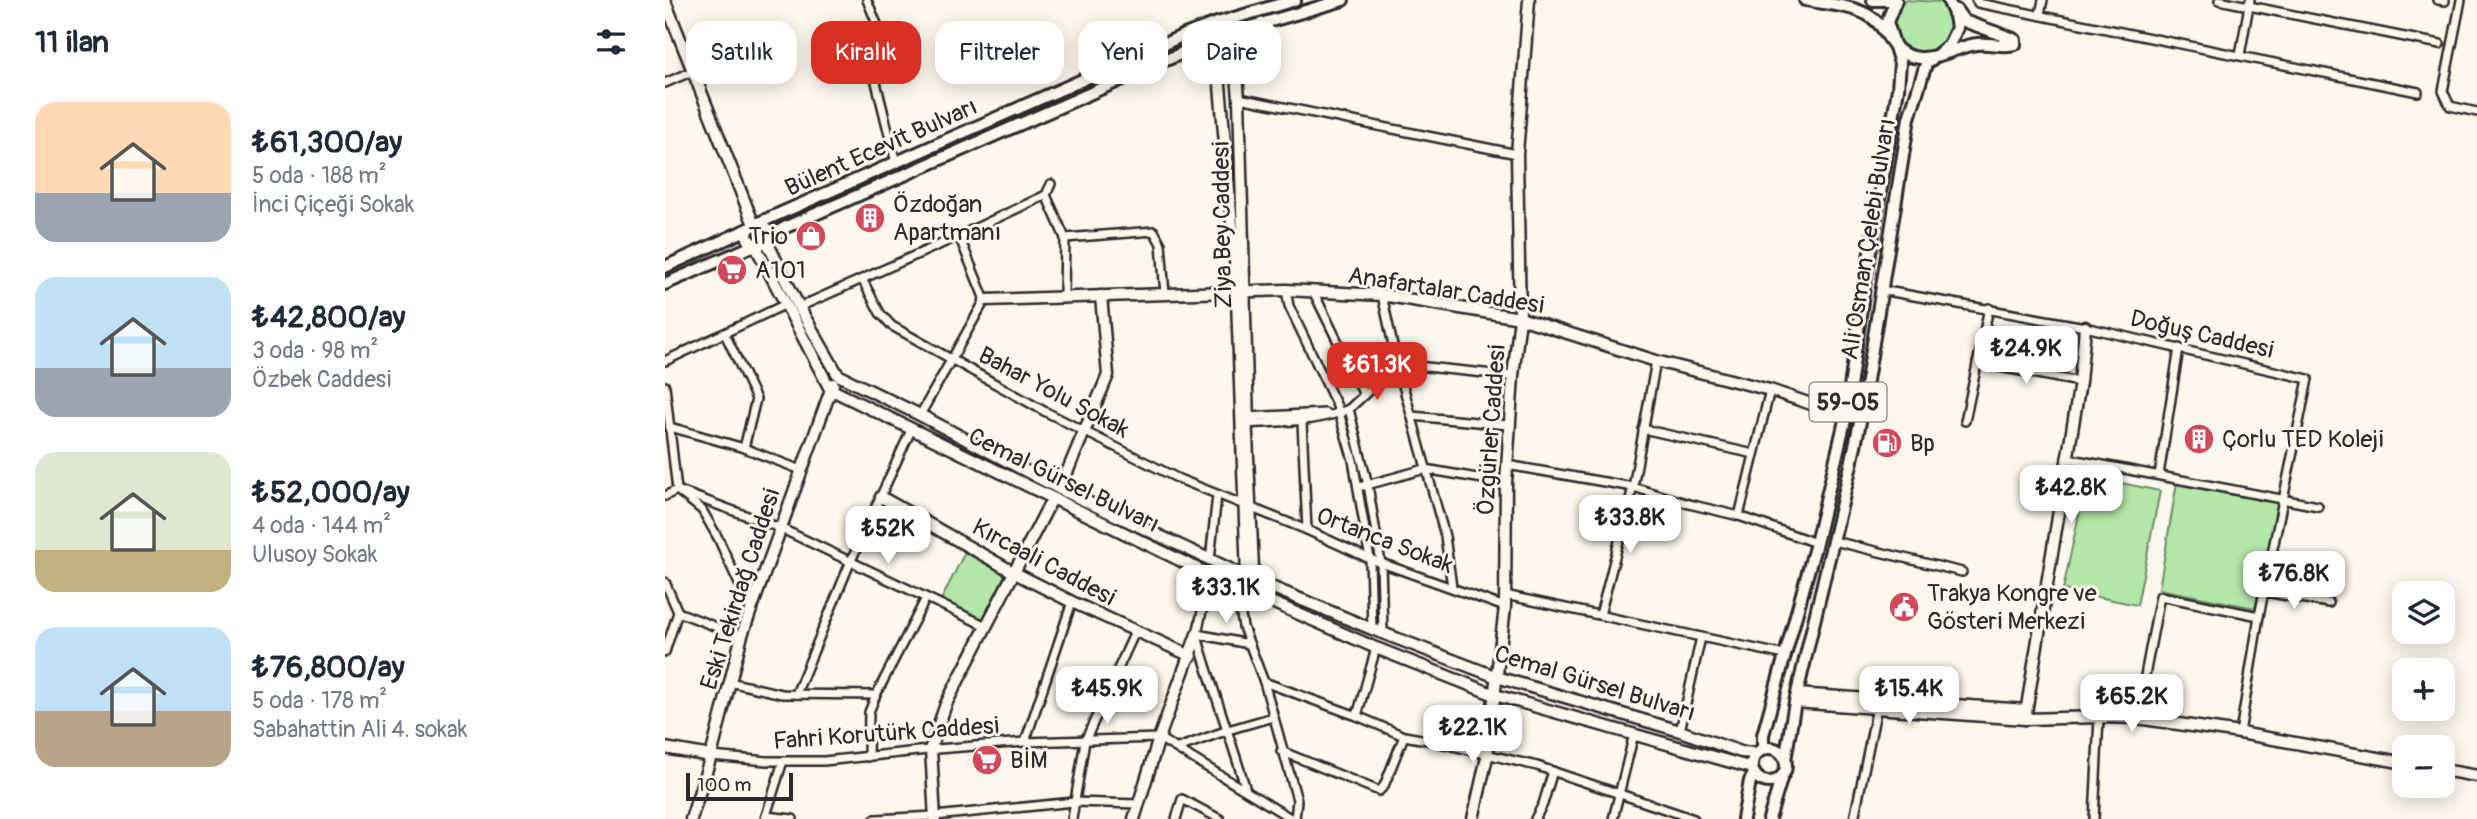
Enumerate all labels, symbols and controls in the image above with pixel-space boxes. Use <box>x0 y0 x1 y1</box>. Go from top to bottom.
chip: Satılık <box>686 21 797 84</box>
chip: Kiralık <box>811 21 921 84</box>
chip: Filtreler <box>935 21 1064 84</box>
chip: Yeni <box>1078 21 1168 84</box>
chip: Daire <box>1182 21 1281 84</box>
icon: filters <box>592 23 630 61</box>
text: 11 ilan <box>35 24 109 61</box>
street label: Bülent Ecevit Bulvarı <box>781 92 982 203</box>
street label: Ali Osman Çelebi Bulvarı <box>1835 116 1902 362</box>
text: ₺61,300/ay <box>252 124 402 161</box>
icon: home <box>91 130 175 214</box>
street label: Ziya Bey Caddesi <box>1207 141 1238 309</box>
text: 5 oda · 188 m² <box>252 161 387 190</box>
text: İnci Çiçeği Sokak <box>252 190 414 219</box>
place label: Özdoğan Apartmanı <box>893 190 1001 247</box>
building icon: Özdoğan Apartmanı <box>853 201 887 235</box>
shop icon: Trio <box>794 219 828 253</box>
place label: Trio <box>748 222 788 251</box>
supermarket icon: A101 <box>715 253 749 287</box>
place label: A101 <box>755 256 806 285</box>
street label: Anafartalar Caddesi <box>1346 261 1546 320</box>
text: ₺42,800/ay <box>252 299 405 336</box>
street label: Doğuş Caddesi <box>2127 304 2276 365</box>
icon: home <box>91 305 175 389</box>
pin: ₺24.9K <box>1969 326 2083 386</box>
text: ₺24.9K <box>1991 334 2061 363</box>
text: 3 oda · 98 m² <box>252 336 378 365</box>
street label: Bahar Yolu Sokak <box>973 341 1134 444</box>
pin: ₺61.3K <box>1320 342 1434 402</box>
street label: Özgürler Caddesi <box>1471 344 1512 516</box>
text: ₺61.3K <box>1343 350 1411 379</box>
text: Özbek Caddesi <box>252 365 391 394</box>
road number: 59-05 <box>1809 382 1887 422</box>
street label: Cemal Gürsel Bulvarı <box>964 422 1164 539</box>
building icon: Çorlu TED Koleji <box>2182 422 2216 456</box>
place label: Çorlu TED Koleji <box>2222 425 2383 454</box>
fuel station icon: Bp <box>1870 426 1904 460</box>
place label: Bp <box>1910 429 1935 458</box>
pin: ₺42.8K <box>2014 466 2128 525</box>
text: ₺42.8K <box>2036 473 2106 502</box>
text: ₺52,000/ay <box>252 474 410 511</box>
icon: home <box>91 480 175 564</box>
street label: Eski Tekirdağ Caddesi <box>694 485 787 693</box>
pin: ₺33.8K <box>1573 496 1687 555</box>
street label: Ortanca Sokak <box>1312 501 1457 580</box>
text: ₺33.8K <box>1595 503 1665 532</box>
pin: ₺52K <box>847 506 929 566</box>
text: 4 oda · 144 m² <box>252 511 391 540</box>
street label: Kırcaali Caddesi <box>967 512 1120 612</box>
text: ₺52K <box>862 514 915 543</box>
text: Ulusoy Sokak <box>252 540 377 569</box>
pin: ₺76.8K <box>2237 552 2351 611</box>
text: ₺76.8K <box>2259 559 2329 588</box>
pin: ₺33.1K <box>1169 566 1283 625</box>
text: ₺33.1K <box>1192 573 1260 602</box>
place label: Trakya Kongre ve Gösteri Merkezi <box>1927 579 2097 636</box>
map controls <box>2392 581 2455 798</box>
button: layers <box>2392 581 2455 644</box>
public building icon: Trakya Kongre ve Gösteri Merkezi <box>1887 590 1921 624</box>
street label: Cemal Gürsel Bulvarı <box>1491 639 1699 728</box>
text: ₺76,800/ay <box>252 649 405 686</box>
icon: home <box>91 655 175 739</box>
button: + <box>2392 658 2455 721</box>
pin: ₺45.9K <box>1050 666 1164 726</box>
pin: ₺15.4K <box>1852 666 1966 726</box>
text: ₺45.9K <box>1072 674 1142 703</box>
text: ₺15.4K <box>1875 674 1943 703</box>
pin: ₺65.2K <box>2075 674 2189 734</box>
text: ₺65.2K <box>2096 682 2168 711</box>
text: 5 oda · 178 m² <box>252 686 387 715</box>
pin: ₺22.1K <box>1416 706 1530 765</box>
street label: Fahri Korutürk Caddesi <box>772 711 1000 756</box>
text: ₺22.1K <box>1439 713 1507 742</box>
text: Sabahattin Ali 4. sokak <box>252 715 467 744</box>
button: − <box>2392 735 2455 798</box>
supermarket icon: BİM <box>970 743 1004 777</box>
place label: BİM <box>1010 746 1048 775</box>
scale bar <box>686 770 793 802</box>
text: 100 m <box>697 773 751 797</box>

